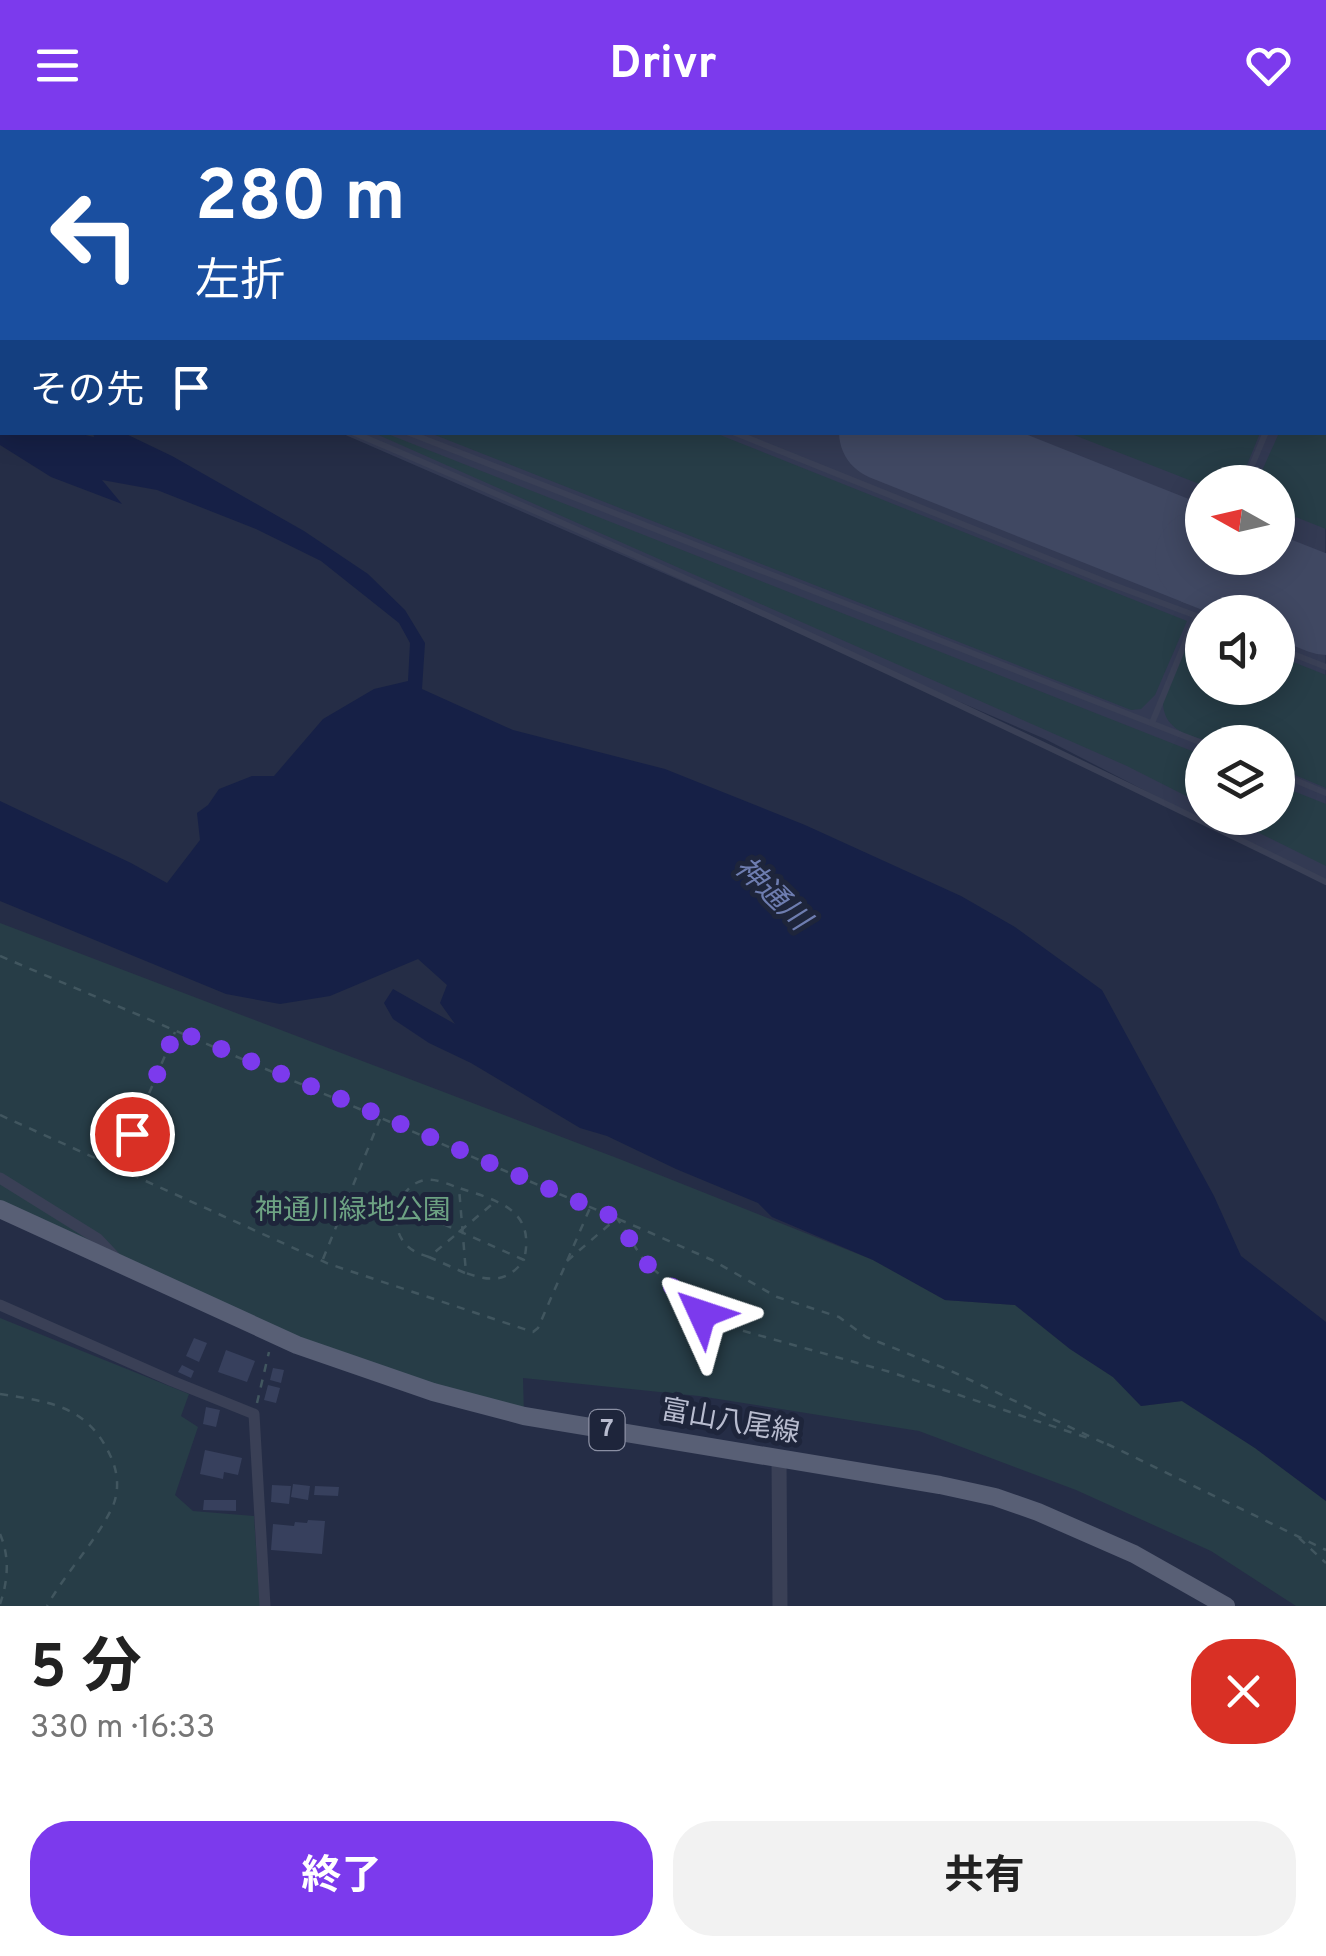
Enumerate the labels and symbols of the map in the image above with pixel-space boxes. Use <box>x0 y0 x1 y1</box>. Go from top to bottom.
north arrow <box>1185 465 1295 575</box>
water label: 神通川 <box>726 850 818 942</box>
pin <box>90 1092 175 1177</box>
park label: 神通川緑地公園 <box>255 1194 451 1230</box>
position arrow <box>650 1262 754 1366</box>
street label: 富山八尾線 <box>658 1393 802 1453</box>
road number: 7 <box>590 1410 624 1450</box>

